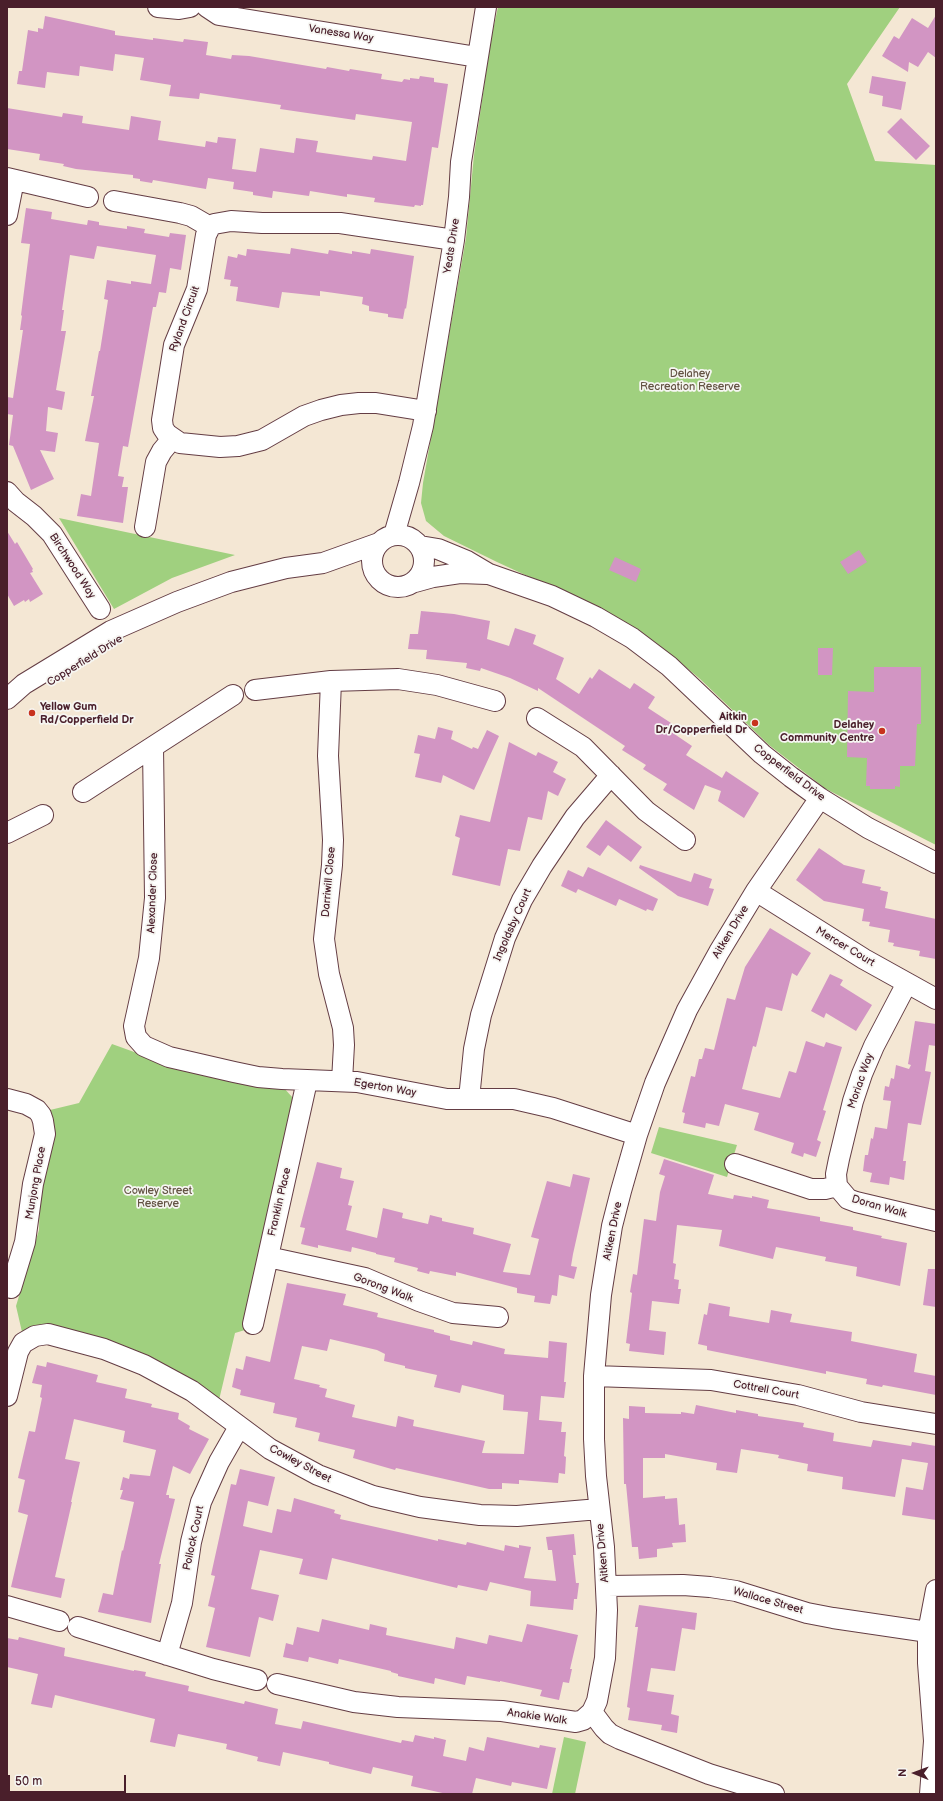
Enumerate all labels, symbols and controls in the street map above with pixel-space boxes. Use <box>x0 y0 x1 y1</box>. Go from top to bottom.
street label: Vanessa Way <box>308 22 374 46</box>
street label: Yeats Drive <box>441 217 463 275</box>
street label: Ryland Circuit <box>167 284 203 354</box>
park label: Delahey Recreation Reserve <box>640 367 740 393</box>
street label: Birchwood Way <box>46 531 98 601</box>
street label: Copperfield Drive <box>45 632 125 690</box>
place label: Yellow Gum Rd/Copperfield Dr <box>40 700 134 726</box>
marker: Yellow Gum Rd/Copperfield Dr <box>27 708 37 718</box>
place label: Aitkin Dr/Copperfield Dr <box>655 710 747 736</box>
marker: Aitkin Dr/Copperfield Dr <box>750 718 760 728</box>
place label: Delahey Community Centre <box>780 718 874 744</box>
marker: Delahey Community Centre <box>877 726 887 736</box>
street label: Copperfield Drive <box>750 742 828 804</box>
street label: Darriwill Close <box>319 846 339 918</box>
street label: Alexander Close <box>145 852 161 934</box>
street label: Ingoldsby Court <box>491 887 535 963</box>
street label: Aitken Drive <box>710 903 752 961</box>
street label: Mercer Court <box>813 924 877 970</box>
street label: Moriac Way <box>845 1051 877 1111</box>
street label: Egerton Way <box>353 1076 417 1100</box>
street label: Munjong Place <box>23 1145 49 1221</box>
street label: Franklin Place <box>266 1166 294 1238</box>
park label: Cowley Street Reserve <box>124 1184 192 1210</box>
street label: Doran Walk <box>850 1193 908 1221</box>
street label: Aitken Drive <box>601 1201 625 1261</box>
street label: Gorong Walk <box>351 1270 415 1306</box>
street label: Cottrell Court <box>732 1378 800 1402</box>
street label: Cowley Street <box>267 1442 333 1486</box>
street label: Pollock Court <box>181 1505 207 1571</box>
street label: Aitken Drive <box>594 1523 612 1583</box>
street label: Wallace Street <box>731 1585 805 1617</box>
street label: Anakie Walk <box>506 1706 568 1728</box>
north arrow <box>895 1753 935 1793</box>
scale bar <box>10 1767 128 1793</box>
text: N <box>896 1769 909 1777</box>
text: 50 m <box>15 1774 42 1789</box>

